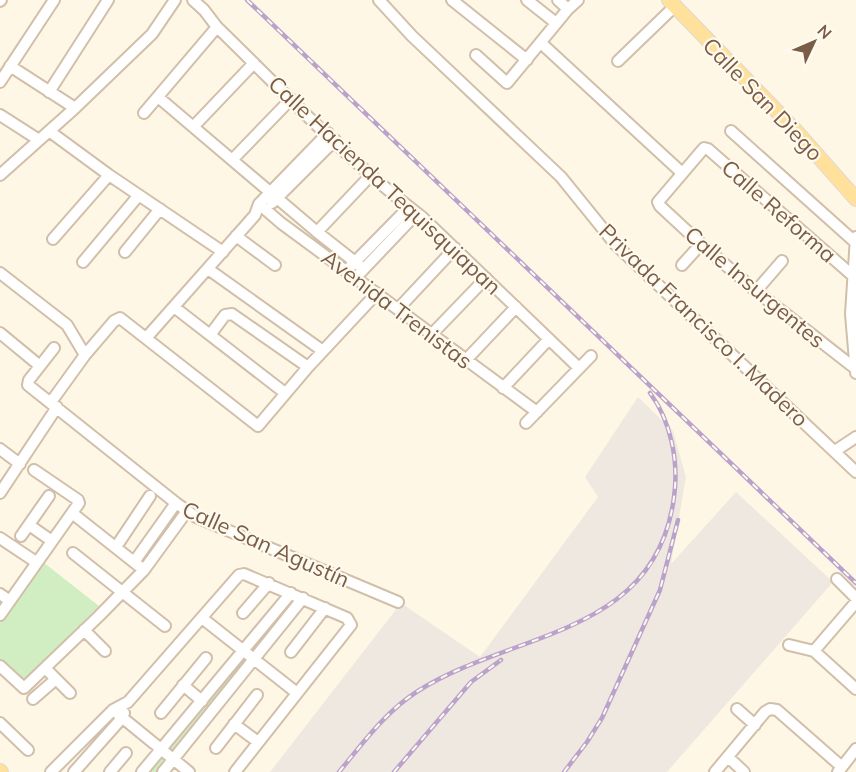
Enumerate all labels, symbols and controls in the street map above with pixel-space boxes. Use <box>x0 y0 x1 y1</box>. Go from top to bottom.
north arrow <box>784 12 844 72</box>
text: N <box>813 20 836 43</box>
street label: Calle San Diego <box>697 31 829 167</box>
street label: Calle Hacienda Tequisquiapan <box>263 70 507 300</box>
street label: Calle Reforma <box>716 153 842 269</box>
street label: Privada Francisco I. Madero <box>593 218 815 432</box>
street label: Calle Insurgentes <box>679 220 831 354</box>
street label: Avenida Trenistas <box>316 243 478 375</box>
street label: Calle San Agustín <box>178 495 354 593</box>

